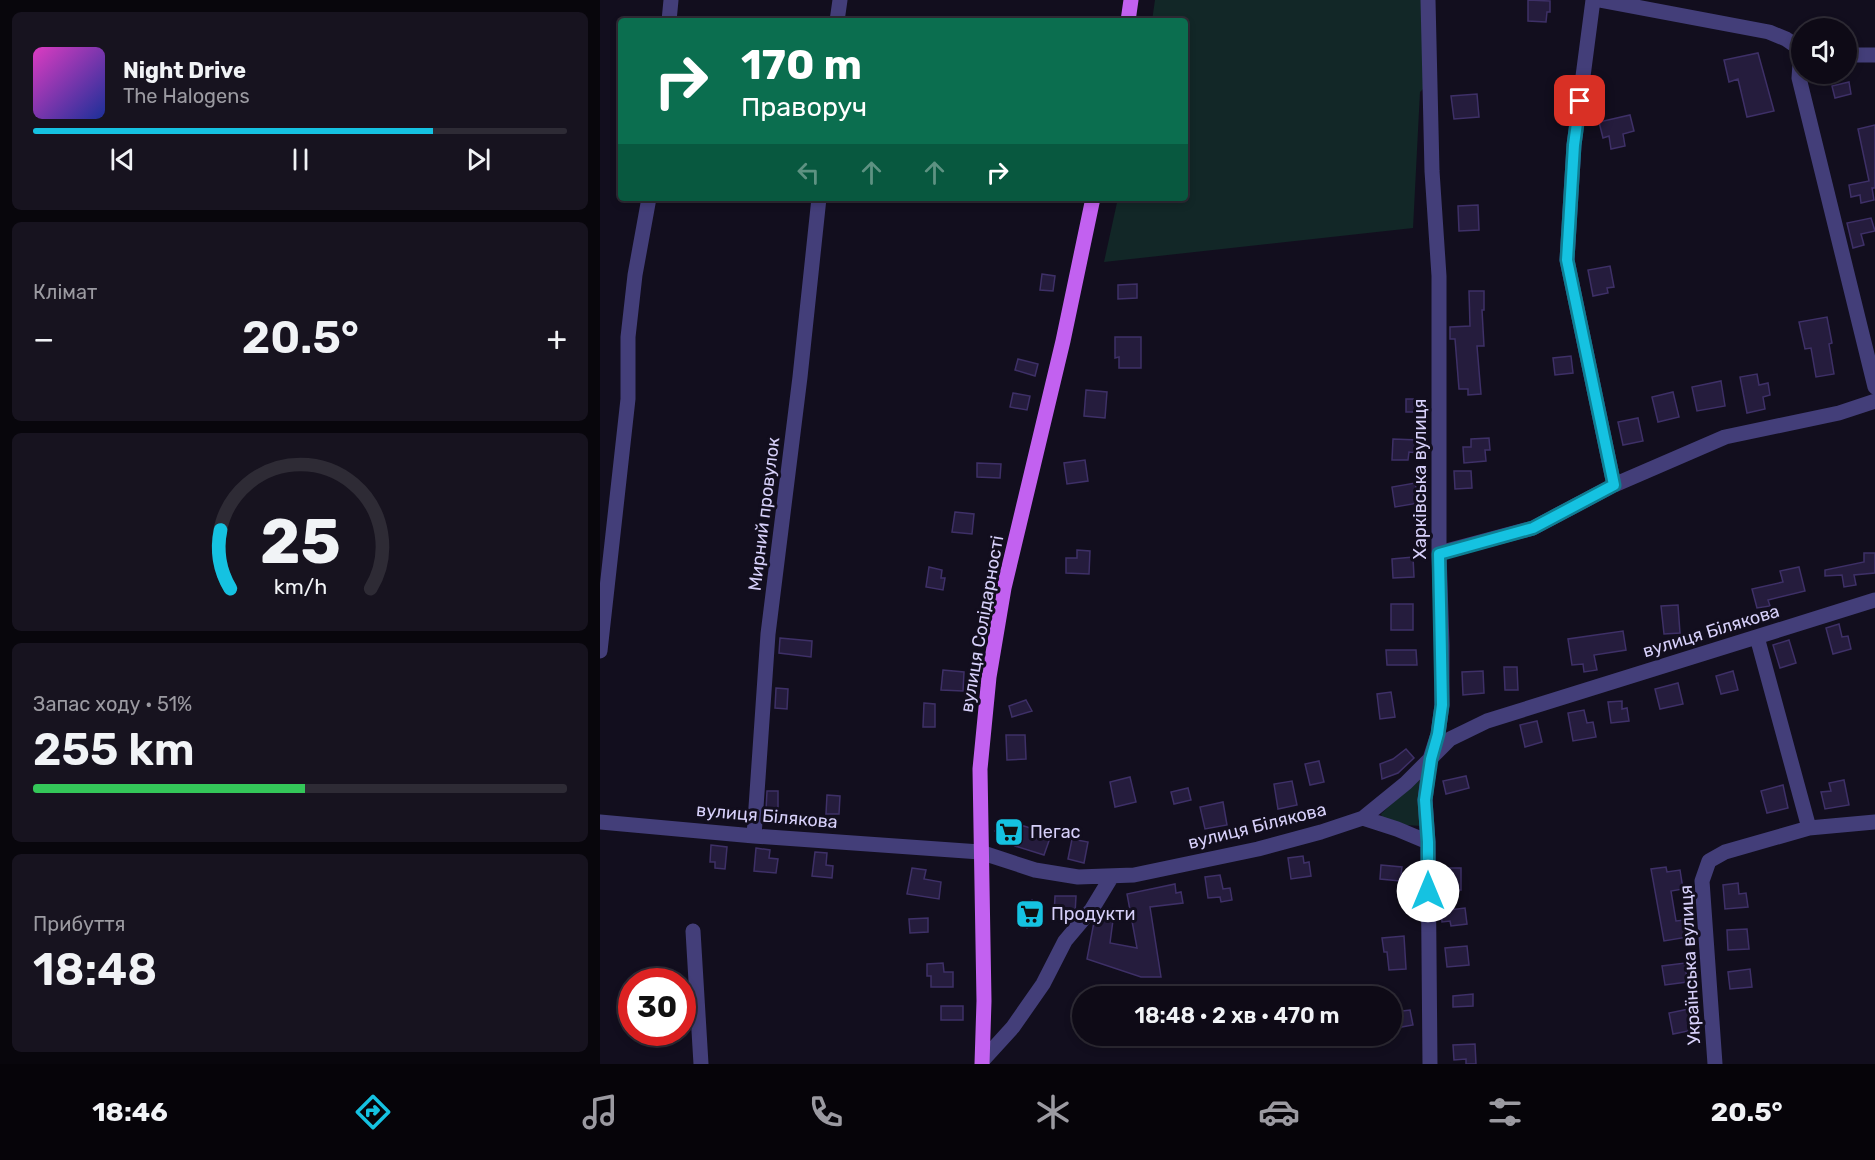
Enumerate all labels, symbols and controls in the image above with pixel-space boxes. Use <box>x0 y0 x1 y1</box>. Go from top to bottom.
map controls <box>1791 18 1857 84</box>
button: sound <box>1791 18 1857 84</box>
text: 170 m <box>741 40 862 90</box>
icon: right <box>642 42 720 120</box>
text: Night Drive <box>123 57 246 84</box>
pin <box>1554 75 1605 126</box>
text: The Halogens <box>123 84 250 108</box>
icon: arrive <box>1563 84 1596 117</box>
text: Праворуч <box>741 91 867 123</box>
icon: previous <box>106 143 139 176</box>
icon: pause <box>284 143 317 176</box>
icon: next <box>462 143 495 176</box>
icon: left <box>792 156 825 189</box>
icon: ahead <box>855 156 888 189</box>
icon: ahead <box>918 156 951 189</box>
icon: right <box>981 156 1014 189</box>
text: Клімат <box>33 280 97 304</box>
text: 20.5° <box>242 311 359 364</box>
text: − <box>33 319 54 358</box>
text: + <box>546 319 567 358</box>
street label: Харківська вулиця <box>1409 399 1431 559</box>
street label: Мирний провулок <box>744 435 784 592</box>
text: 25 <box>260 505 340 579</box>
street label: вулиця Солідарності <box>956 534 1008 714</box>
text: km/h <box>273 574 327 599</box>
street label: вулиця Білякова <box>1640 600 1782 662</box>
text: Запас ходу · 51% <box>33 692 192 716</box>
text: 255 km <box>33 723 195 776</box>
street label: вулиця Білякова <box>1186 798 1328 854</box>
street label: вулиця Білякова <box>695 799 839 833</box>
supermarket icon: Пегас <box>993 816 1025 848</box>
place label: Пегас <box>1030 821 1081 843</box>
position arrow <box>1396 859 1460 923</box>
street label: Українська вулиця <box>1675 884 1705 1046</box>
supermarket icon: Продукти <box>1014 898 1046 930</box>
place label: Продукти <box>1051 903 1135 925</box>
text: Прибуття <box>33 912 125 936</box>
text: 18:48 <box>33 943 157 996</box>
speed limit sign: 30 <box>618 968 696 1046</box>
text: 18:48 · 2 хв · 470 m <box>1134 1002 1340 1029</box>
icon: directions <box>352 1091 394 1133</box>
icon: music <box>579 1091 621 1133</box>
icon: phone <box>805 1091 847 1133</box>
icon: climate <box>1032 1091 1074 1133</box>
icon: car <box>1258 1091 1300 1133</box>
icon: filters <box>1484 1091 1526 1133</box>
text: 18:46 <box>92 1096 168 1128</box>
text: 20.5° <box>1711 1096 1783 1128</box>

